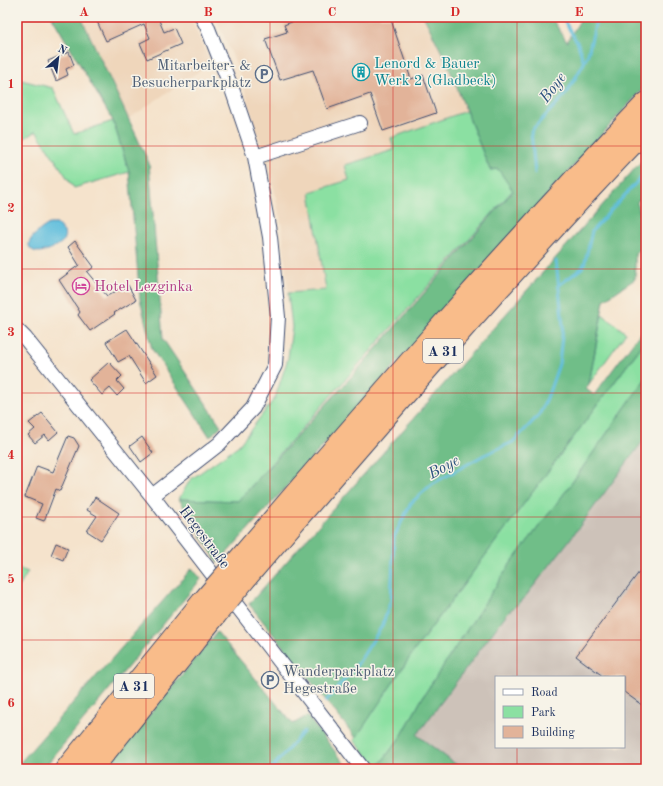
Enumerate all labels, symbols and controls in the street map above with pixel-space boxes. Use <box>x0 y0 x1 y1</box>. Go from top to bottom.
text: A <box>79 6 89 19</box>
text: B <box>203 6 213 19</box>
text: C <box>328 6 336 19</box>
text: D <box>450 6 460 19</box>
text: E <box>575 6 584 19</box>
north arrow <box>38 38 78 78</box>
text: N <box>56 44 69 58</box>
place label: Lenord & Bauer Werk 2 (Gladbeck) <box>374 57 497 89</box>
place label: Mitarbeiter- & Besucherparkplatz <box>131 59 251 91</box>
building icon: Lenord & Bauer Werk 2 (Gladbeck) <box>351 62 371 82</box>
parking icon: Mitarbeiter- & Besucherparkplatz <box>254 64 274 84</box>
water label: Boye <box>537 70 570 107</box>
text: 1 <box>7 78 15 91</box>
text: 2 <box>7 202 15 215</box>
hotel icon: Hotel Lezginka <box>71 276 91 296</box>
place label: Hotel Lezginka <box>94 280 193 295</box>
text: 3 <box>7 326 15 339</box>
road number: A 31 <box>423 339 463 363</box>
text: 4 <box>7 449 15 462</box>
water label: Boye <box>425 452 463 483</box>
street label: Hegestraße <box>176 504 232 572</box>
text: 5 <box>7 573 15 586</box>
place label: Wanderparkplatz Hegestraße <box>283 665 394 697</box>
parking icon: Wanderparkplatz Hegestraße <box>260 670 280 690</box>
road number: A 31 <box>114 674 154 698</box>
legend <box>495 676 625 748</box>
text: Road <box>531 687 558 699</box>
text: 6 <box>7 697 15 710</box>
text: Park <box>531 707 556 719</box>
text: Building <box>531 727 575 739</box>

